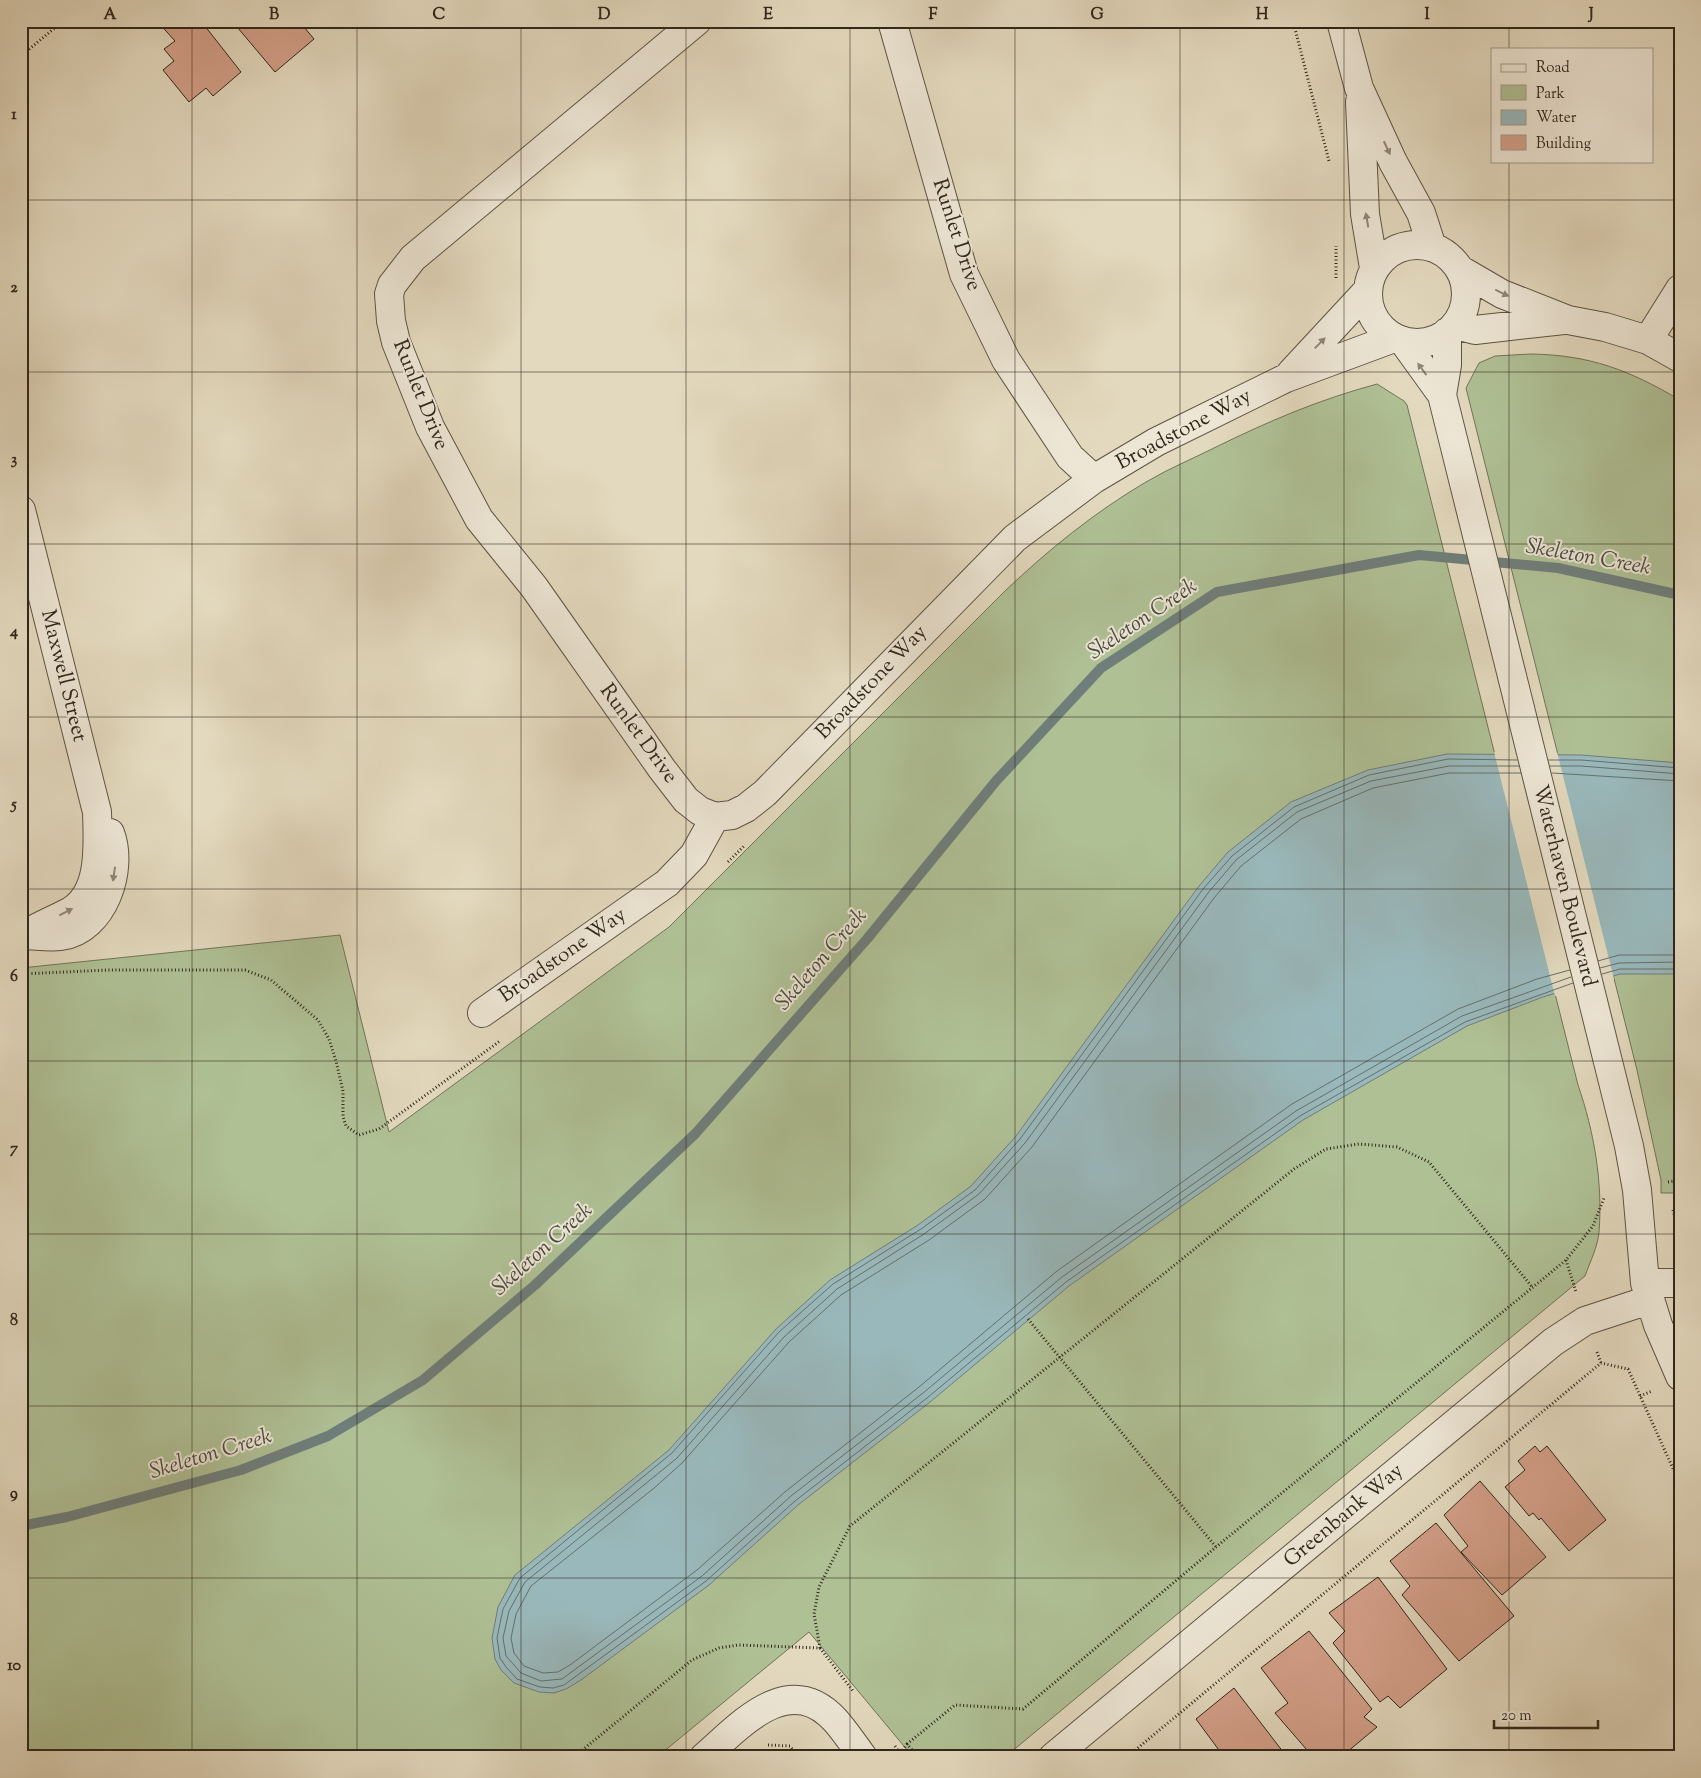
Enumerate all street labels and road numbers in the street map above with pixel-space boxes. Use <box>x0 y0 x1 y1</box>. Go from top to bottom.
street label: Runlet Drive <box>924 175 988 295</box>
street label: Runlet Drive <box>384 335 456 455</box>
street label: Broadstone Way <box>1111 381 1257 478</box>
street label: Maxwell Street <box>32 607 94 745</box>
street label: Broadstone Way <box>809 619 935 747</box>
street label: Runlet Drive <box>592 678 684 790</box>
street label: Waterhaven Boulevard <box>1524 782 1604 990</box>
street label: Broadstone Way <box>493 901 633 1011</box>
street label: Greenbank Way <box>1278 1457 1411 1575</box>

